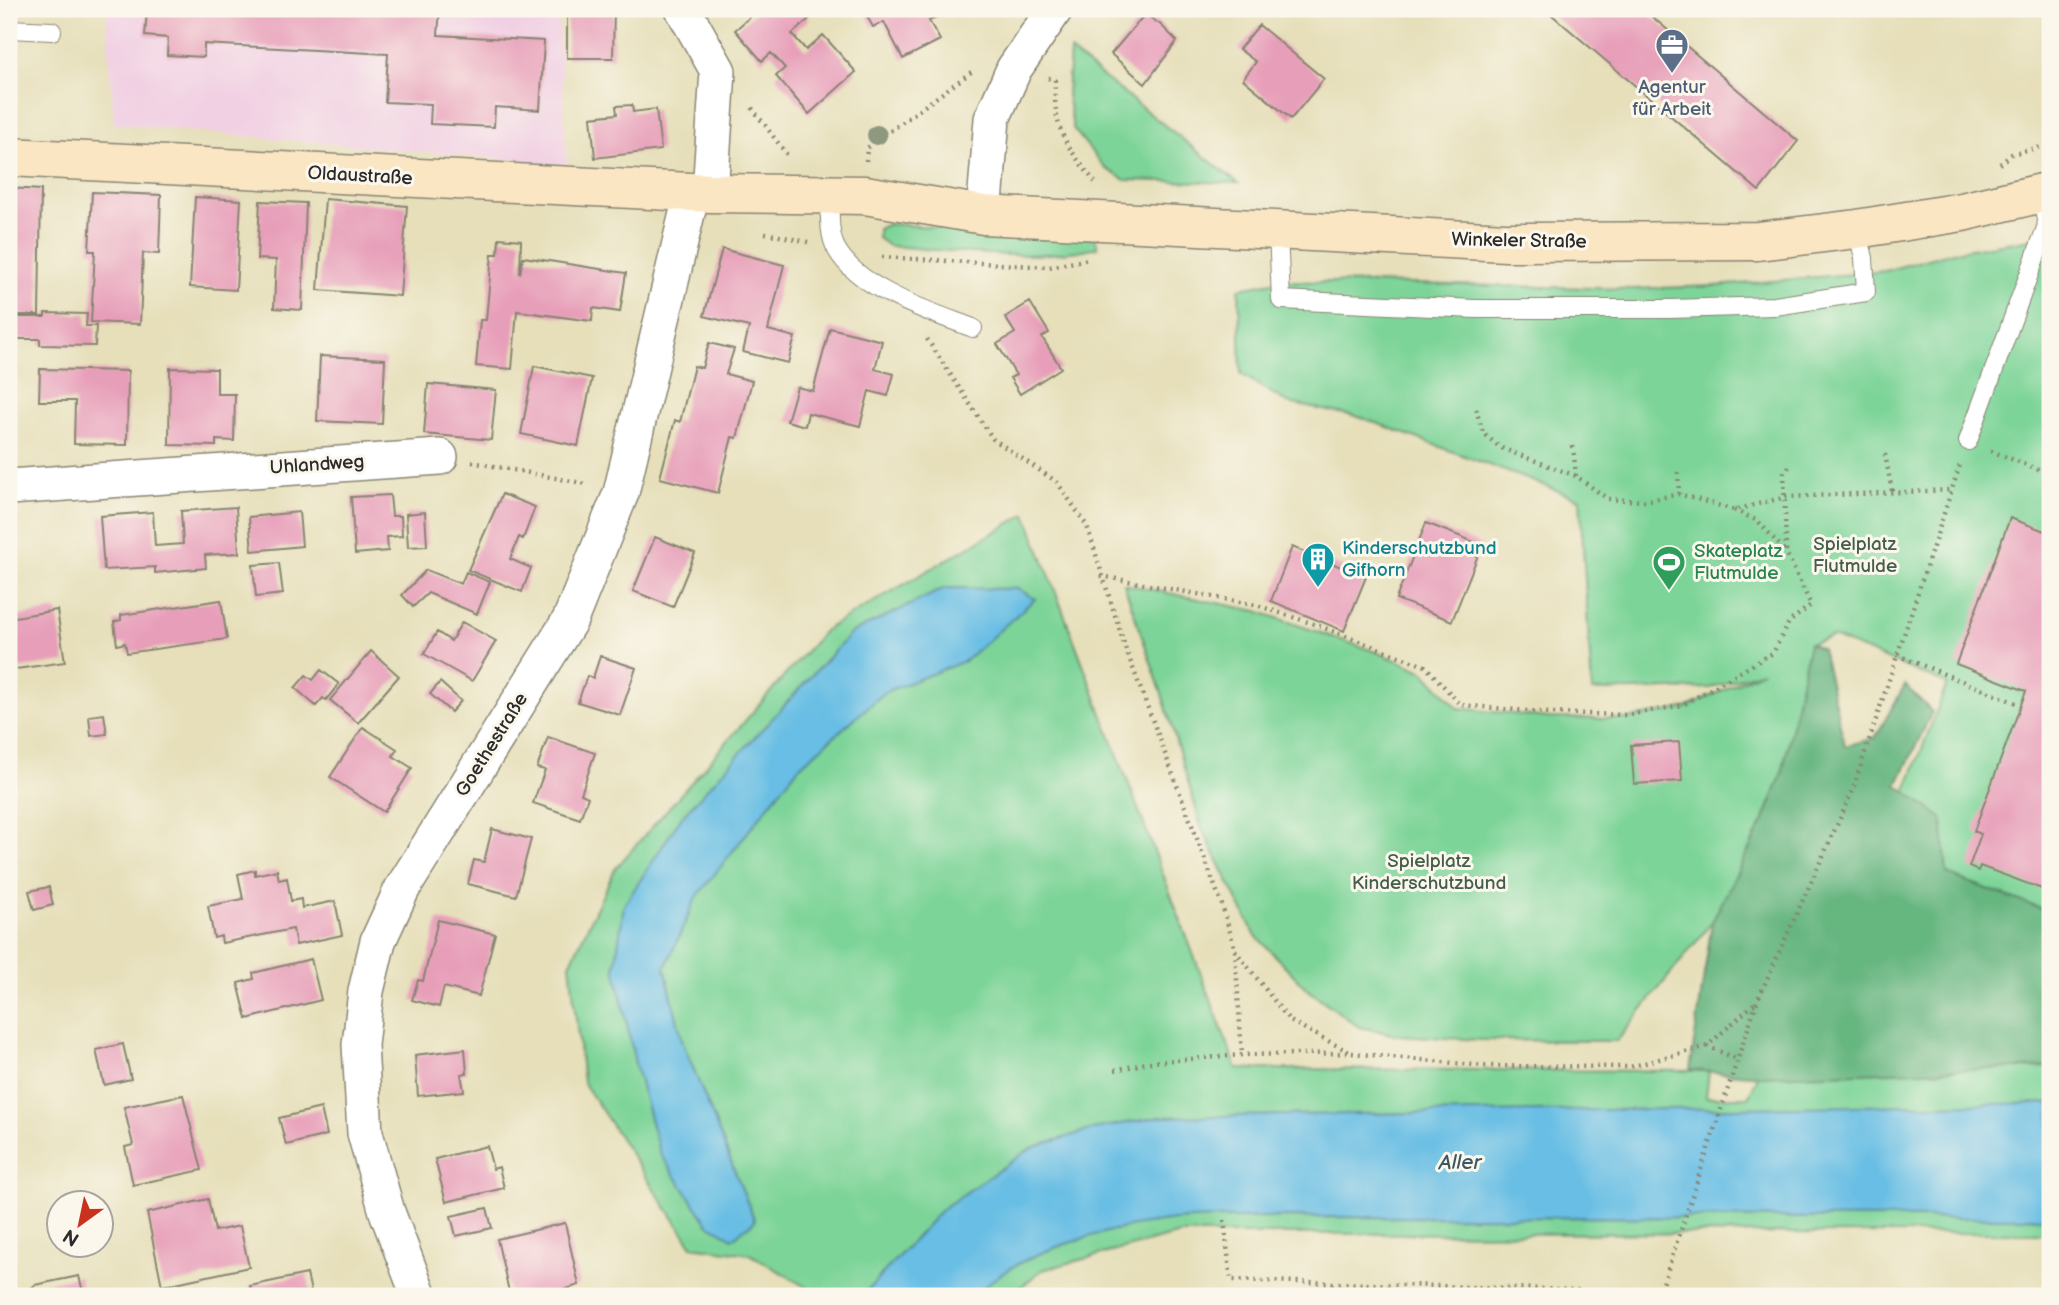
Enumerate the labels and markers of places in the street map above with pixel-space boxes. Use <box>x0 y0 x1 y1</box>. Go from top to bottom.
office icon: Agentur für Arbeit <box>1653 26 1691 75</box>
place label: Agentur für Arbeit <box>1633 76 1712 121</box>
place label: Kinderschutzbund Gifhorn <box>1342 537 1497 582</box>
building icon: Kinderschutzbund Gifhorn <box>1299 540 1337 589</box>
place label: Skateplatz Flutmulde <box>1694 540 1783 585</box>
sports icon: Skateplatz Flutmulde <box>1650 543 1688 592</box>

